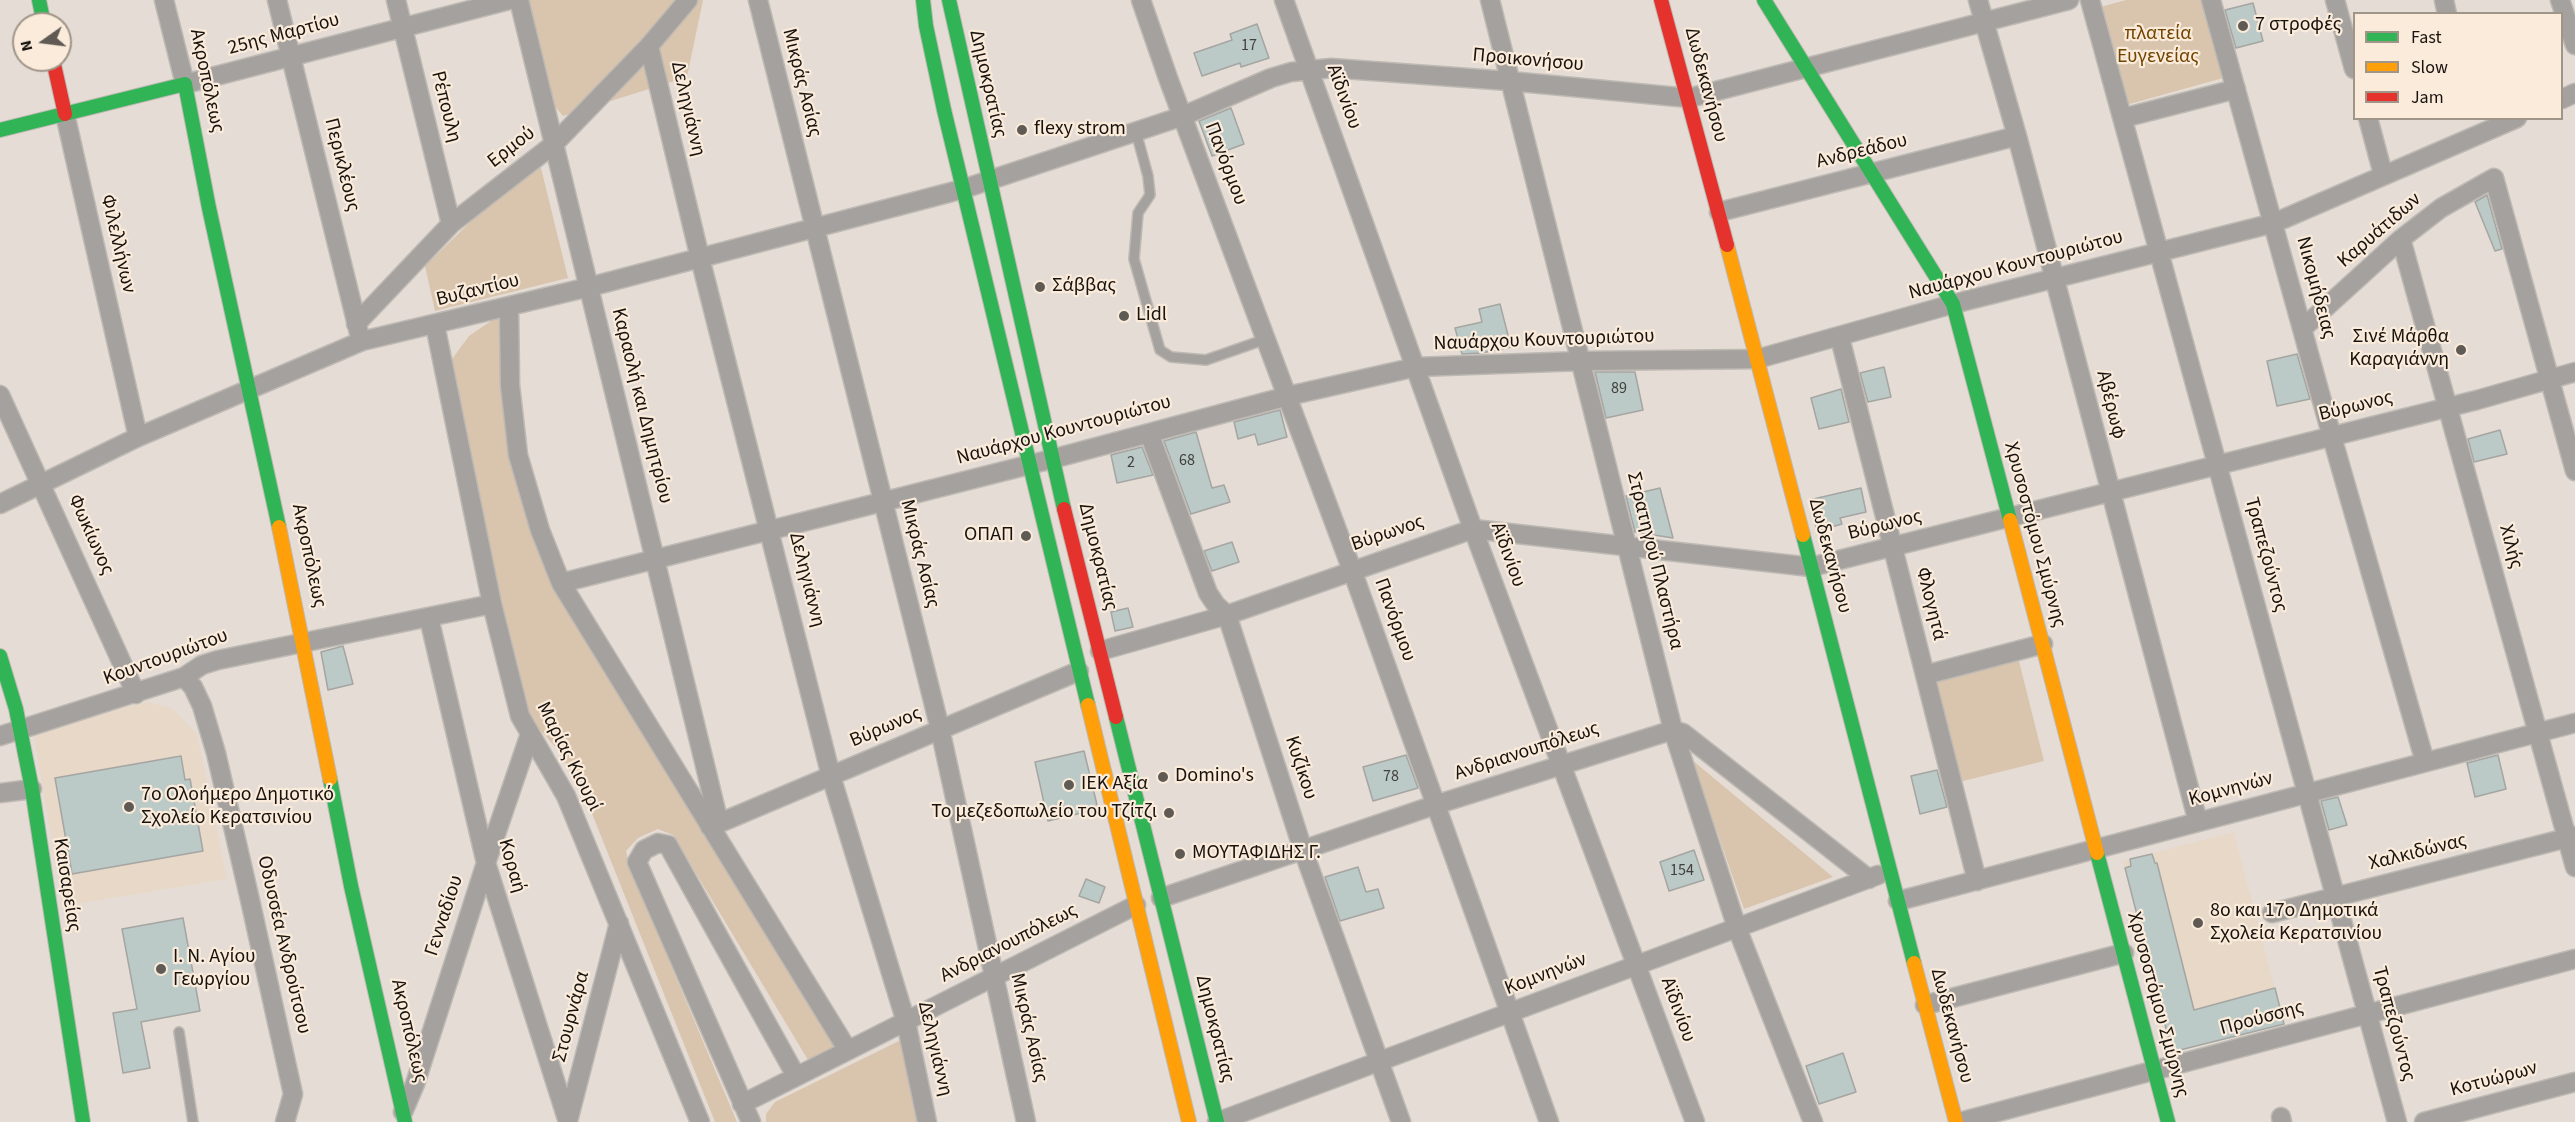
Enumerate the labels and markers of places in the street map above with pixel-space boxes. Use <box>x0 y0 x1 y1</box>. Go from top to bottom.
place label: 7 στροφές <box>2255 14 2341 38</box>
marker: 7 στροφές <box>2236 19 2250 33</box>
place label: flexy strom <box>1034 118 1126 142</box>
marker: flexy strom <box>1015 123 1029 137</box>
place label: Σάββας <box>1052 275 1116 299</box>
marker: Σάββας <box>1033 280 1047 294</box>
place label: Lidl <box>1136 304 1167 328</box>
marker: Lidl <box>1117 309 1131 323</box>
place label: Σινέ Μάρθα Καραγιάννη <box>2349 326 2449 373</box>
marker: Σινέ Μάρθα Καραγιάννη <box>2454 343 2468 357</box>
place label: ΟΠΑΠ <box>964 524 1014 548</box>
marker: ΟΠΑΠ <box>1019 529 1033 543</box>
place label: Domino's <box>1175 765 1254 789</box>
marker: Domino's <box>1156 770 1170 784</box>
place label: ΙΕΚ Αξία <box>1081 773 1148 797</box>
marker: ΙΕΚ Αξία <box>1062 778 1076 792</box>
place label: 7ο Ολοήμερο Δημοτικό Σχολείο Κερατσινίου <box>141 784 334 831</box>
marker: 7ο Ολοήμερο Δημοτικό Σχολείο Κερατσινίου <box>122 800 136 814</box>
place label: Το μεζεδοπωλείο του Τζίτζι <box>931 801 1157 825</box>
marker: Το μεζεδοπωλείο του Τζίτζι <box>1162 806 1176 820</box>
place label: ΜΟΥΤΑΦΙΔΗΣ Γ. <box>1192 842 1321 866</box>
marker: ΜΟΥΤΑΦΙΔΗΣ Γ. <box>1173 847 1187 861</box>
place label: 8ο και 17ο Δημοτικά Σχολεία Κερατσινίου <box>2210 900 2382 947</box>
marker: 8ο και 17ο Δημοτικά Σχολεία Κερατσινίου <box>2191 916 2205 930</box>
place label: Ι. Ν. Αγίου Γεωργίου <box>173 946 255 993</box>
marker: Ι. Ν. Αγίου Γεωργίου <box>154 962 168 976</box>

